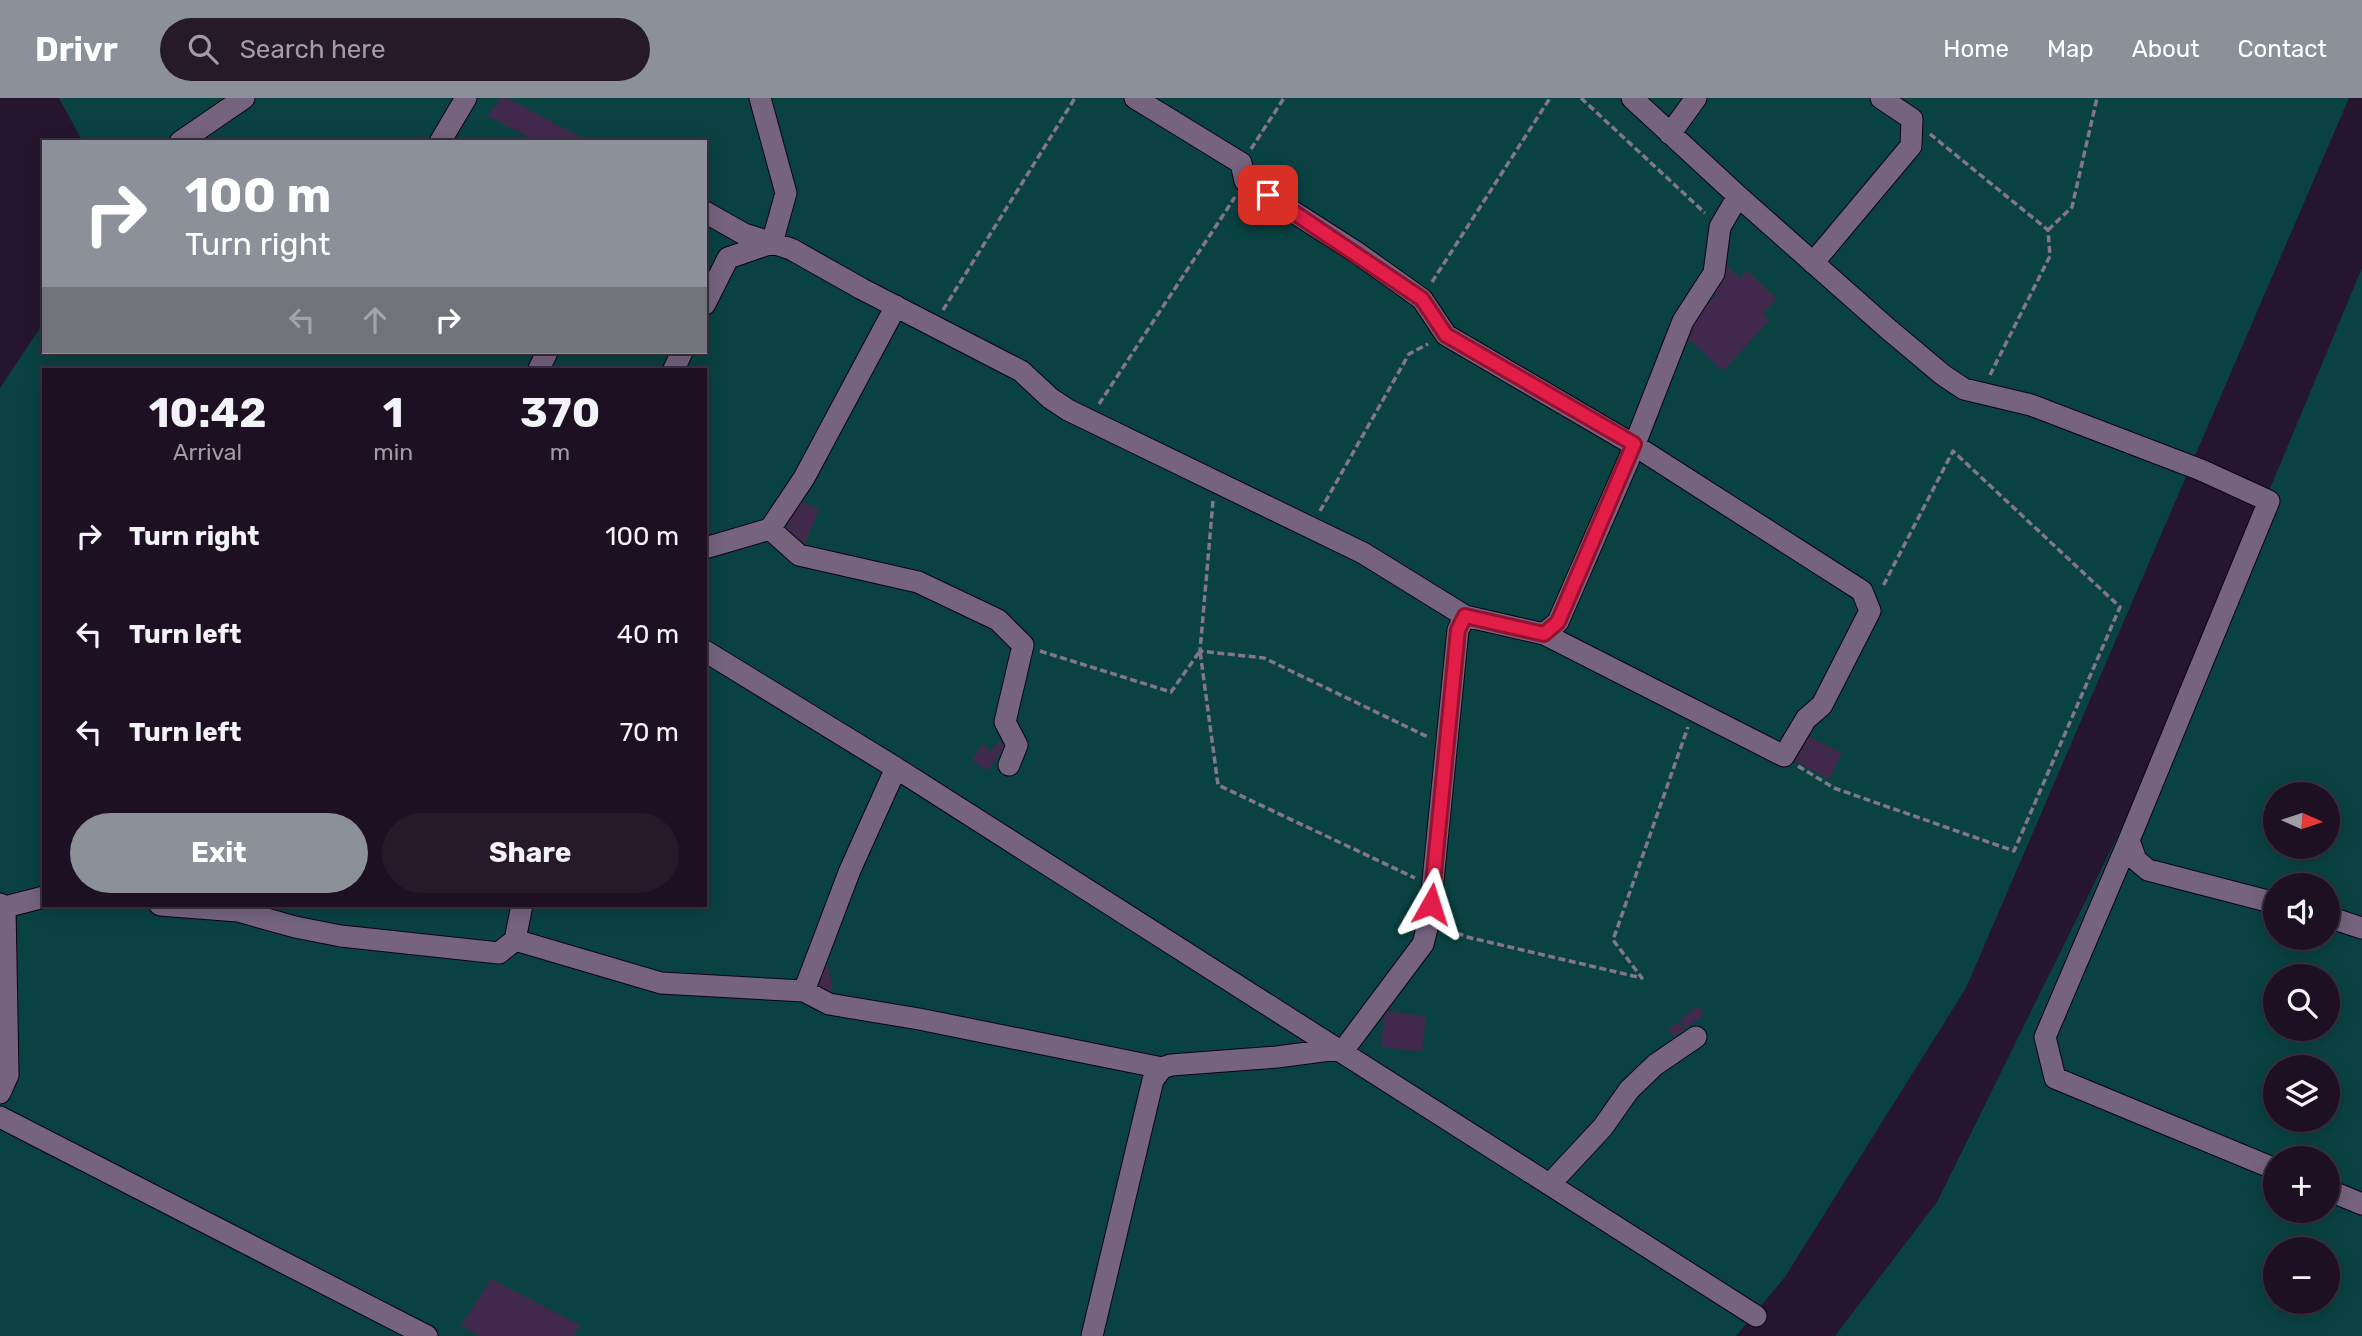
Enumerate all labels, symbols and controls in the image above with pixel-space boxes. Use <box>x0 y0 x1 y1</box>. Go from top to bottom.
search box <box>160 18 650 81</box>
text: Drivr <box>35 30 118 69</box>
icon: search <box>184 30 222 68</box>
text: Search here <box>240 34 386 65</box>
text: Home <box>1943 35 2009 63</box>
text: Map <box>2047 35 2094 63</box>
text: About <box>2132 35 2200 63</box>
text: Contact <box>2238 35 2327 63</box>
pin <box>1238 165 1298 225</box>
text: 100 m <box>185 166 331 224</box>
icon: right <box>70 168 161 259</box>
icon: arrive <box>1249 176 1287 214</box>
text: Turn right <box>185 225 330 263</box>
icon: left <box>283 301 321 339</box>
icon: ahead <box>356 301 394 339</box>
icon: right <box>429 301 467 339</box>
text: 10:42 <box>149 388 266 438</box>
text: 1 <box>383 388 404 438</box>
text: 370 <box>520 388 600 438</box>
text: Arrival <box>173 438 242 466</box>
text: min <box>373 438 413 466</box>
text: m <box>550 438 570 466</box>
icon: right <box>70 517 108 555</box>
text: Turn right <box>129 521 259 552</box>
text: 100 m <box>605 521 679 552</box>
icon: left <box>70 615 108 653</box>
text: Turn left <box>129 619 241 650</box>
text: 40 m <box>617 619 679 650</box>
icon: left <box>70 713 108 751</box>
text: Turn left <box>129 717 241 748</box>
text: 70 m <box>620 717 679 748</box>
north arrow <box>2263 782 2340 859</box>
map controls <box>2263 782 2340 1314</box>
button: Exit <box>70 813 368 893</box>
button: Share <box>382 813 679 893</box>
position arrow <box>1394 867 1468 941</box>
button: sound <box>2263 873 2340 950</box>
button: search <box>2263 964 2340 1041</box>
button: layers <box>2263 1055 2340 1132</box>
button: + <box>2263 1146 2340 1223</box>
button: − <box>2263 1237 2340 1314</box>

